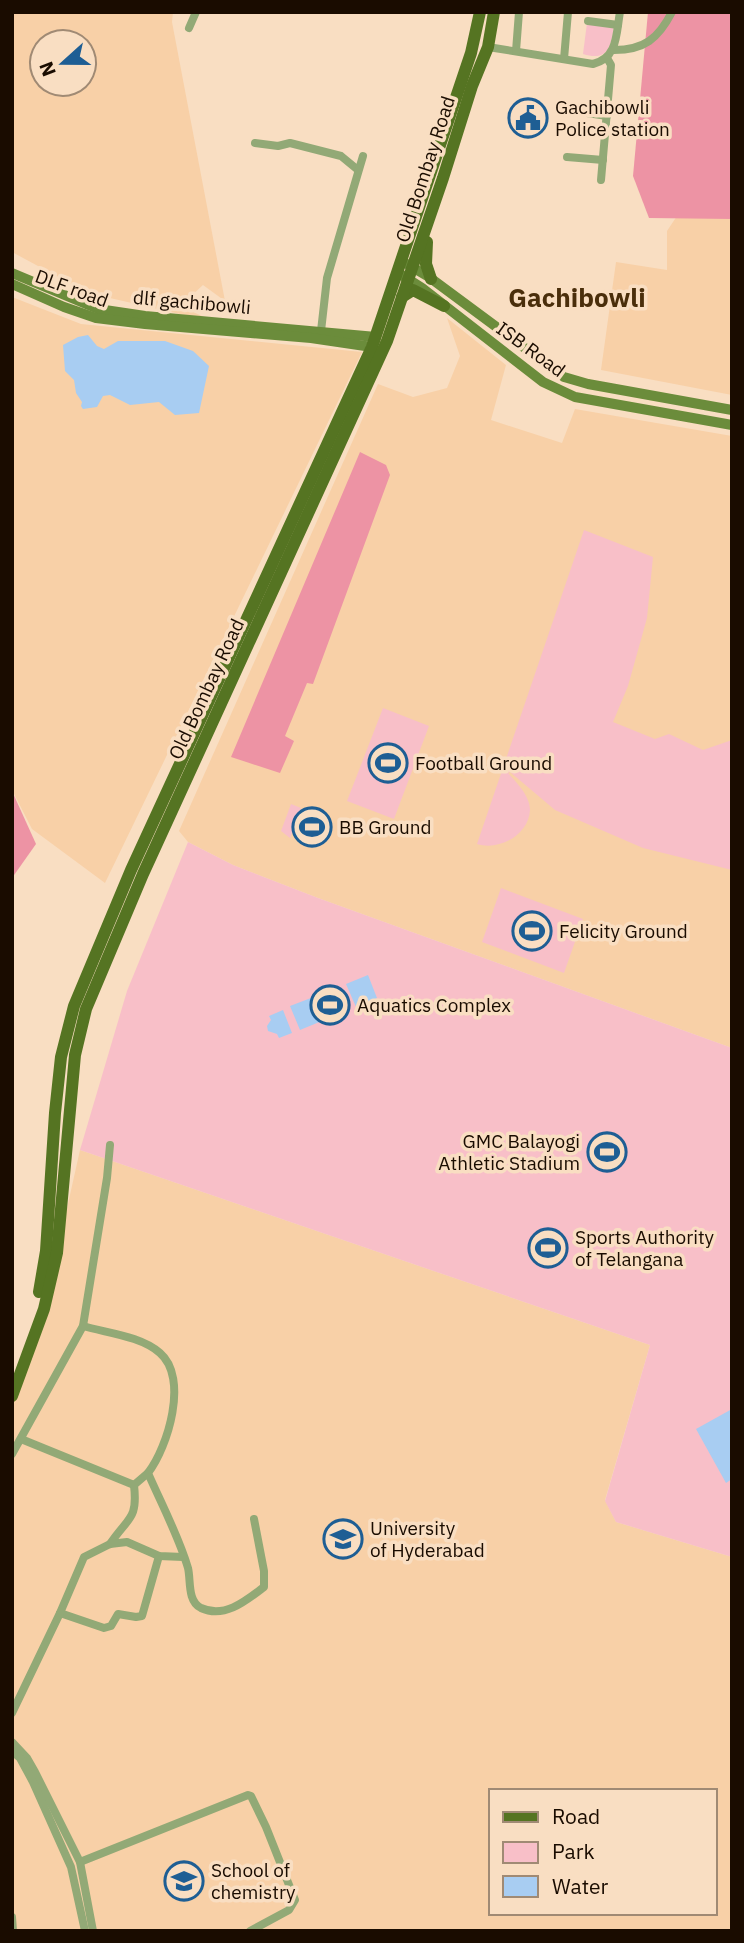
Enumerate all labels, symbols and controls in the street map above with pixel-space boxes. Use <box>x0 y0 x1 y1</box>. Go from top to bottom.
north arrow <box>28 28 98 98</box>
text: N <box>33 58 61 80</box>
street label: Old Bombay Road <box>390 93 460 245</box>
place label: Gachibowli Police station <box>555 95 670 141</box>
public building icon: Gachibowli Police station <box>507 97 549 139</box>
street label: DLF road <box>32 264 112 312</box>
district label: Gachibowli <box>508 280 646 314</box>
street label: dlf gachibowli <box>132 285 252 319</box>
street label: ISB Road <box>492 316 570 382</box>
street label: Old Bombay Road <box>163 615 249 763</box>
sports icon: Football Ground <box>367 742 409 784</box>
place label: Football Ground <box>415 751 552 775</box>
sports icon: BB Ground <box>291 806 333 848</box>
place label: BB Ground <box>339 815 432 839</box>
sports icon: Felicity Ground <box>511 910 553 952</box>
place label: Felicity Ground <box>559 919 688 943</box>
sports icon: Aquatics Complex <box>309 984 351 1026</box>
place label: Aquatics Complex <box>357 993 511 1017</box>
place label: GMC Balayogi Athletic Stadium <box>438 1129 580 1175</box>
sports icon: GMC Balayogi Athletic Stadium <box>586 1131 628 1173</box>
place label: Sports Authority of Telangana <box>575 1225 715 1271</box>
sports icon: Sports Authority of Telangana <box>527 1227 569 1269</box>
place label: University of Hyderabad <box>370 1516 485 1562</box>
school or university icon: University of Hyderabad <box>322 1518 364 1560</box>
legend <box>489 1789 716 1915</box>
text: Road <box>552 1802 600 1830</box>
text: Park <box>552 1837 595 1865</box>
place label: School of chemistry <box>211 1858 296 1904</box>
school or university icon: School of chemistry <box>163 1860 205 1902</box>
text: Water <box>552 1872 609 1900</box>

